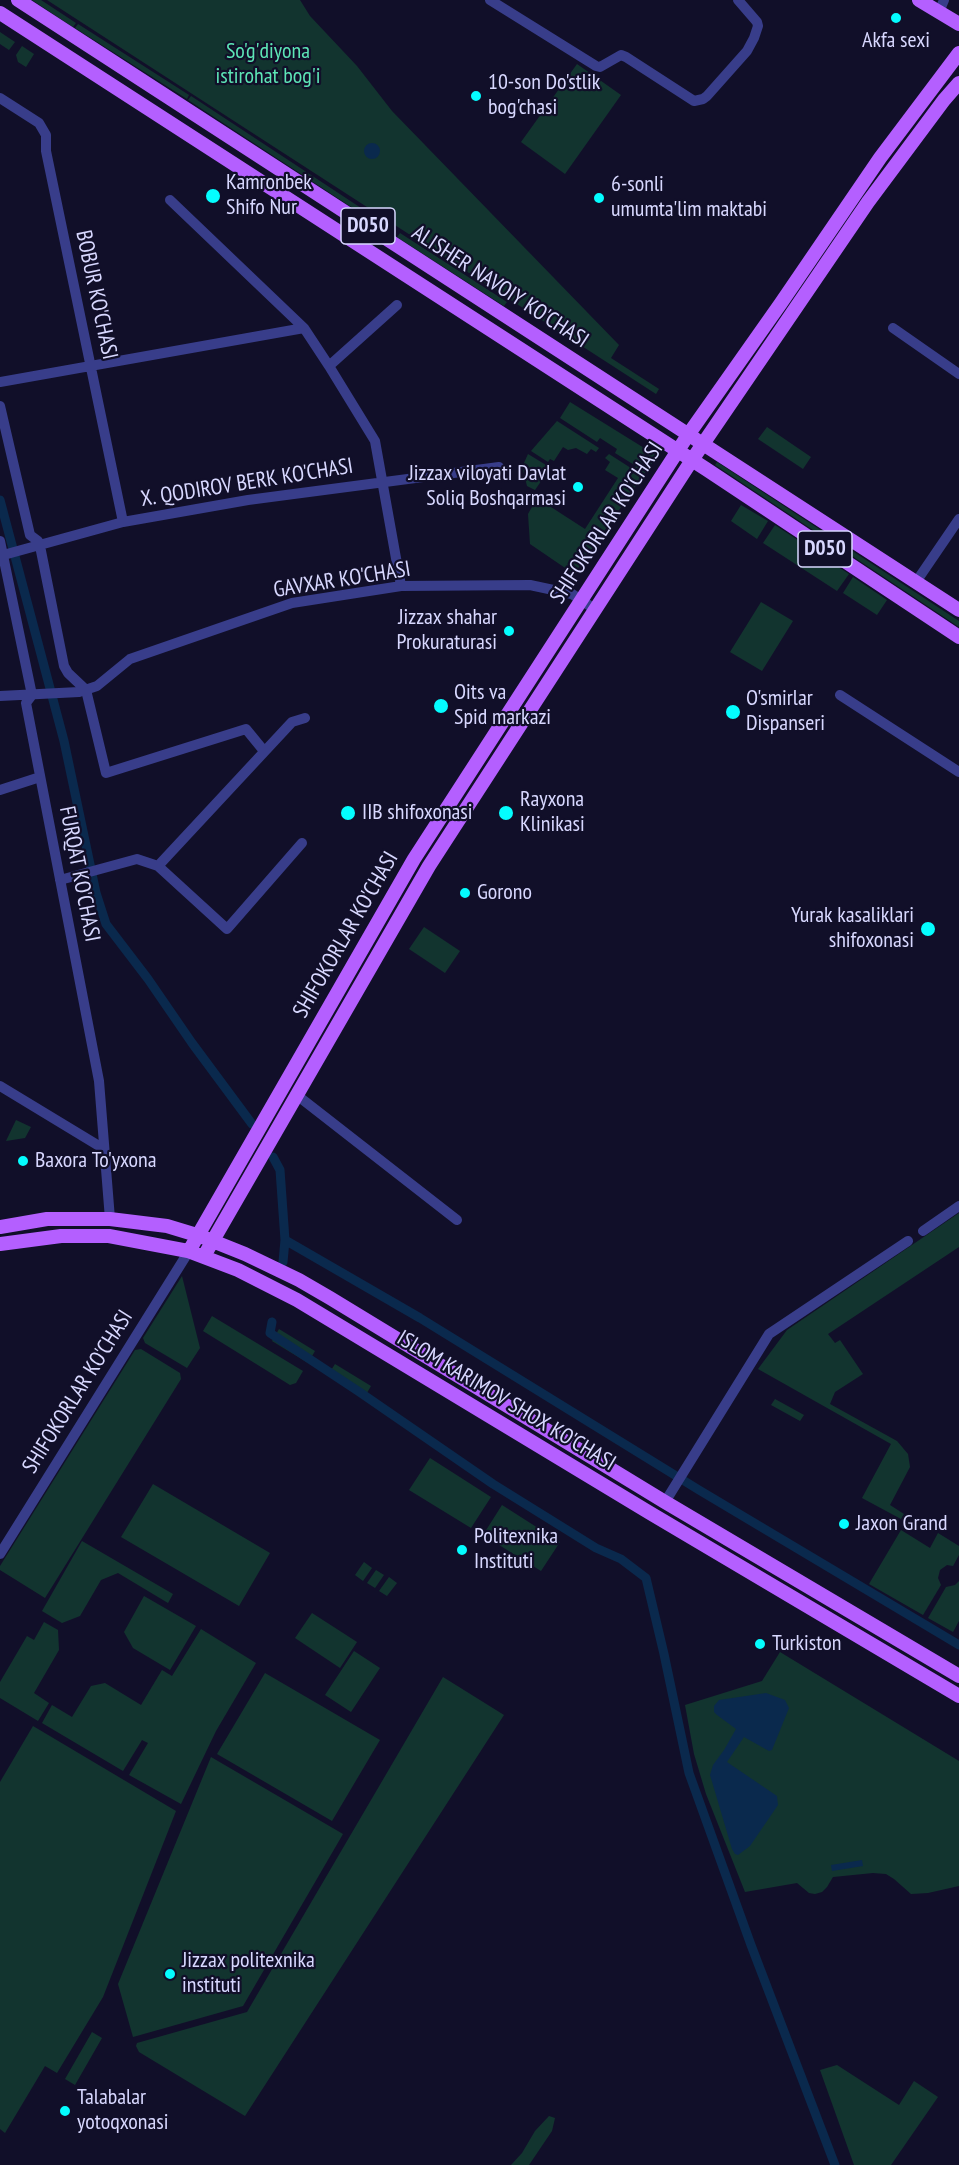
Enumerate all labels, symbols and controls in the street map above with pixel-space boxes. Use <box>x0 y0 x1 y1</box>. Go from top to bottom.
marker: Akfa sexi <box>889 11 903 25</box>
place label: Akfa sexi <box>862 28 930 54</box>
park label: So'g'diyona istirohat bog'i <box>215 39 321 90</box>
place label: 10-son Do'stlik bog'chasi <box>488 70 600 122</box>
marker: 10-son Do'stlik bog'chasi <box>469 89 483 103</box>
place label: Kamronbek Shifo Nur <box>226 170 312 222</box>
place label: 6-sonli umumta'lim maktabi <box>611 172 767 224</box>
marker: Kamronbek Shifo Nur <box>204 187 222 205</box>
marker: 6-sonli umumta'lim maktabi <box>592 191 606 205</box>
road number: D050 <box>341 208 395 244</box>
street label: ALISHER NAVOIY KO'CHASI <box>407 220 593 354</box>
street label: BOBUR KO'CHASI <box>69 228 123 362</box>
street label: SHIFOKORLAR KO'CHASI <box>545 437 669 609</box>
street label: X. QODIROV BERK KO'CHASI <box>139 453 355 513</box>
place label: Jizzax viloyati Davlat Soliq Boshqarmasi <box>408 461 566 512</box>
marker: Jizzax viloyati Davlat Soliq Boshqarmasi <box>571 480 585 494</box>
road number: D050 <box>798 531 852 567</box>
street label: GAVXAR KO'CHASI <box>272 556 412 604</box>
place label: Jizzax shahar Prokuraturasi <box>397 605 497 656</box>
marker: Jizzax shahar Prokuraturasi <box>502 624 516 638</box>
place label: Oits va Spid markazi <box>454 680 551 732</box>
place label: O'smirlar Dispanseri <box>746 686 825 738</box>
marker: Oits va Spid markazi <box>432 697 450 715</box>
marker: O'smirlar Dispanseri <box>724 703 742 721</box>
place label: Rayxona Klinikasi <box>520 787 585 838</box>
place label: IIB shifoxonasi <box>362 800 473 826</box>
street label: FURQAT KO'CHASI <box>53 804 105 944</box>
marker: IIB shifoxonasi <box>339 804 357 822</box>
marker: Rayxona Klinikasi <box>497 804 515 822</box>
street label: SHIFOKORLAR KO'CHASI <box>288 847 404 1023</box>
place label: Gorono <box>477 880 532 906</box>
marker: Gorono <box>458 886 472 900</box>
place label: Yurak kasaliklari shifoxonasi <box>791 903 914 954</box>
marker: Yurak kasaliklari shifoxonasi <box>919 920 937 938</box>
place label: Baxora To'yxona <box>35 1148 157 1174</box>
marker: Baxora To'yxona <box>16 1154 30 1168</box>
street label: SHIFOKORLAR KO'CHASI <box>17 1306 139 1478</box>
street label: ISLOM KARIMOV SHOX KO'CHASI <box>392 1325 620 1477</box>
place label: Jaxon Grand <box>856 1511 947 1537</box>
marker: Jaxon Grand <box>837 1517 851 1531</box>
place label: Politexnika Instituti <box>474 1524 558 1576</box>
marker: Politexnika Instituti <box>455 1543 469 1557</box>
place label: Turkiston <box>772 1631 841 1657</box>
marker: Turkiston <box>753 1637 767 1651</box>
place label: Jizzax politexnika instituti <box>182 1948 315 2000</box>
marker: Jizzax politexnika instituti <box>163 1967 177 1981</box>
place label: Talabalar yotoqxonasi <box>77 2085 168 2136</box>
marker: Talabalar yotoqxonasi <box>58 2104 72 2118</box>

